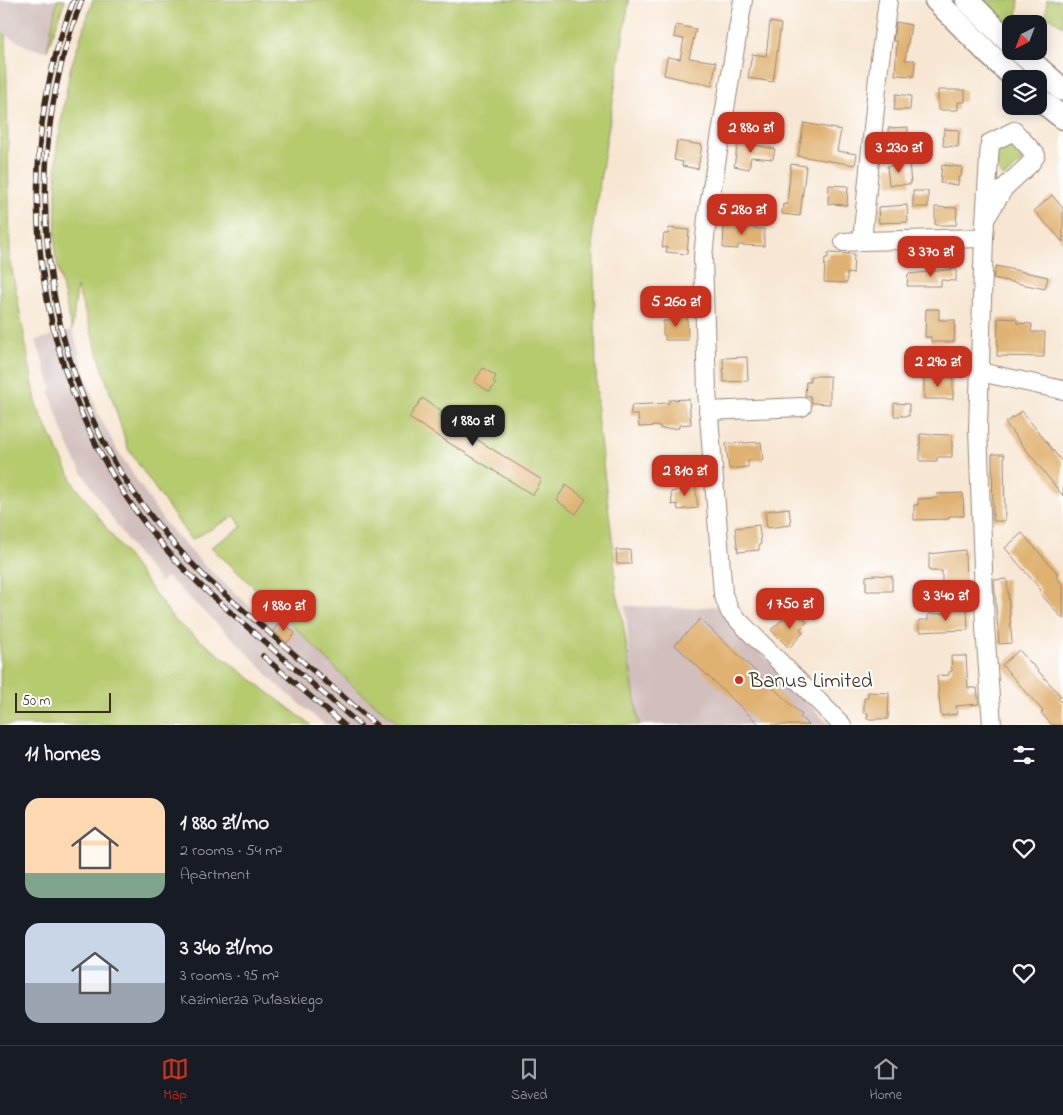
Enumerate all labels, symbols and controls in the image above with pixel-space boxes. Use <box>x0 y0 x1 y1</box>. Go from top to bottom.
north arrow <box>1002 15 1048 60</box>
map controls <box>1002 15 1047 115</box>
button: layers <box>1002 70 1047 115</box>
pin: 2 880 zł <box>699 112 803 154</box>
text: 2 880 zł <box>728 116 774 140</box>
pin: 3 230 zł <box>847 132 951 174</box>
text: 3 230 zł <box>876 136 922 160</box>
pin: 5 280 zł <box>690 194 794 236</box>
text: 5 280 zł <box>718 198 766 222</box>
pin: 3 370 zł <box>879 236 983 278</box>
text: 3 370 zł <box>908 240 954 264</box>
pin: 5 260 zł <box>624 286 728 328</box>
text: 5 260 zł <box>651 290 701 314</box>
pin: 2 290 zł <box>886 346 990 388</box>
text: 2 290 zł <box>915 350 961 374</box>
pin: 1 880 zł <box>421 404 525 447</box>
text: 1 880 zł <box>452 409 494 433</box>
pin: 2 810 zł <box>633 454 737 497</box>
text: 2 810 zł <box>663 459 707 483</box>
pin: 3 340 zł <box>894 580 998 622</box>
text: 3 340 zł <box>923 584 969 608</box>
pin: 1 750 zł <box>738 588 842 630</box>
pin: 1 880 zł <box>232 590 336 632</box>
text: 1 750 zł <box>767 592 813 616</box>
text: 1 880 zł <box>263 594 305 618</box>
place label: Banus Limited <box>748 667 873 697</box>
marker: Banus Limited <box>733 674 745 686</box>
scale bar <box>15 690 111 713</box>
text: 50 m <box>22 691 50 712</box>
text: 11 homes <box>25 740 101 770</box>
icon: filters <box>1010 741 1038 769</box>
text: 1 880 zł/mo <box>180 809 269 839</box>
icon: home <box>65 818 125 878</box>
icon: heart <box>1010 834 1038 862</box>
text: 2 rooms · 54 m² <box>180 839 282 863</box>
text: Apartment <box>180 863 250 887</box>
text: 3 340 zł/mo <box>180 934 273 964</box>
icon: home <box>65 943 125 1003</box>
icon: heart <box>1010 959 1038 987</box>
text: 3 rooms · 95 m² <box>180 964 279 988</box>
text: Kazimierza Pułaskiego <box>180 988 323 1012</box>
tab: Map <box>161 1055 189 1106</box>
tab: Saved <box>511 1055 547 1106</box>
tab: Home <box>869 1055 902 1106</box>

